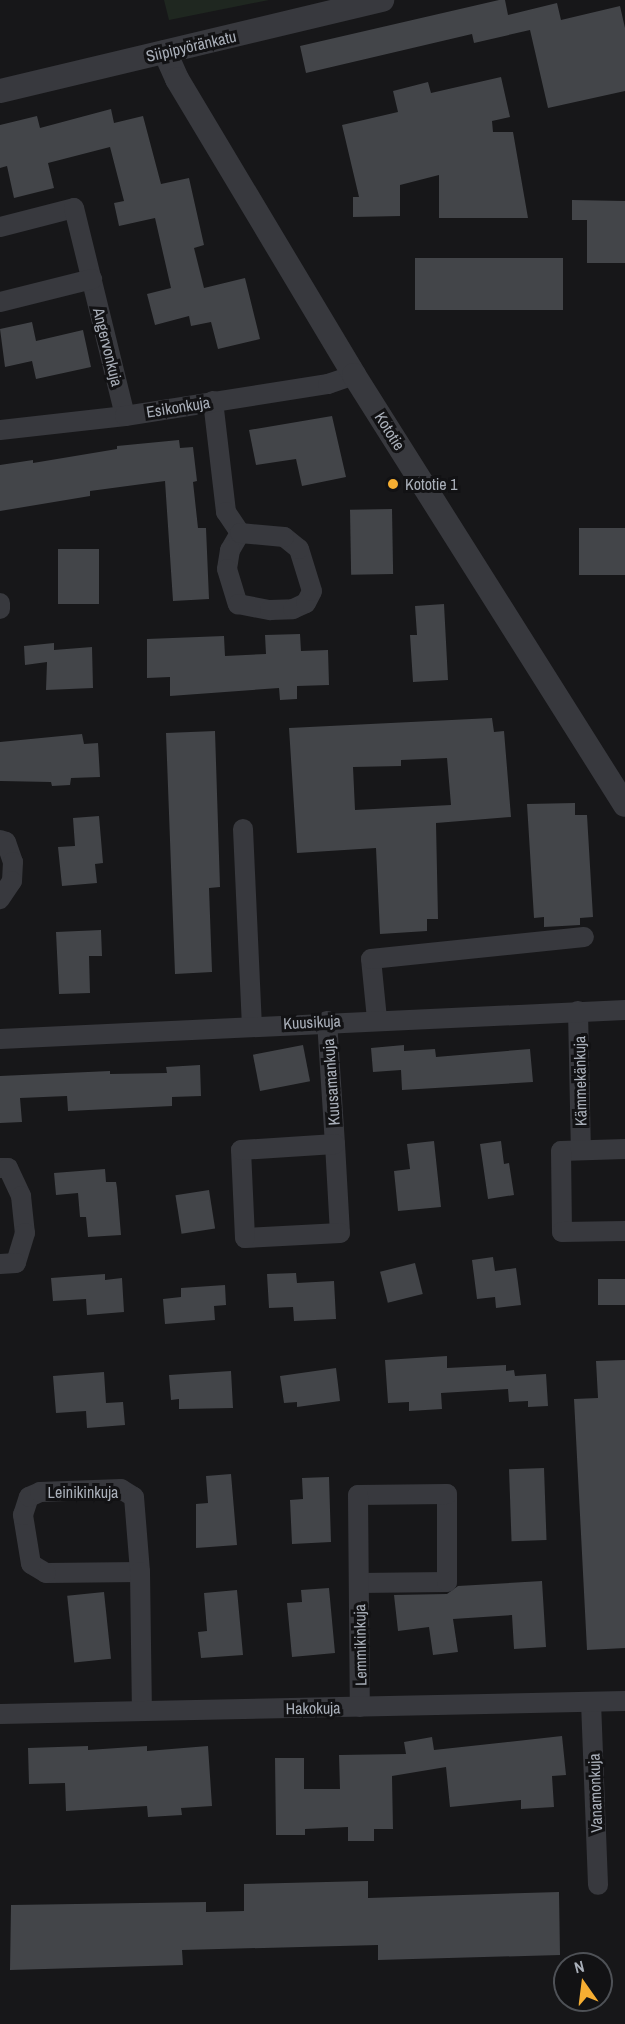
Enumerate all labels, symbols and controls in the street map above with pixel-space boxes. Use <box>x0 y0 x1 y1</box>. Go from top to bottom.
street label: Siipipyöränkatu <box>144 26 238 66</box>
street label: Angervonkuja <box>89 306 127 388</box>
street label: Esikonkuja <box>145 392 211 422</box>
street label: Kototie <box>371 408 409 454</box>
place label: Kototie 1 <box>405 474 458 494</box>
marker: Kototie 1 <box>386 477 400 491</box>
street label: Kuusikuja <box>283 1011 341 1033</box>
street label: Kämmekänkuja <box>570 1036 590 1126</box>
street label: Kuusamankuja <box>318 1038 344 1126</box>
street label: Leinikinkuja <box>48 1482 118 1502</box>
street label: Lemmikinkuja <box>350 1604 370 1686</box>
street label: Hakokuja <box>285 1698 341 1718</box>
street label: Vanamonkuja <box>584 1753 606 1833</box>
north arrow <box>553 1952 613 2012</box>
text: N <box>572 1955 586 1978</box>

